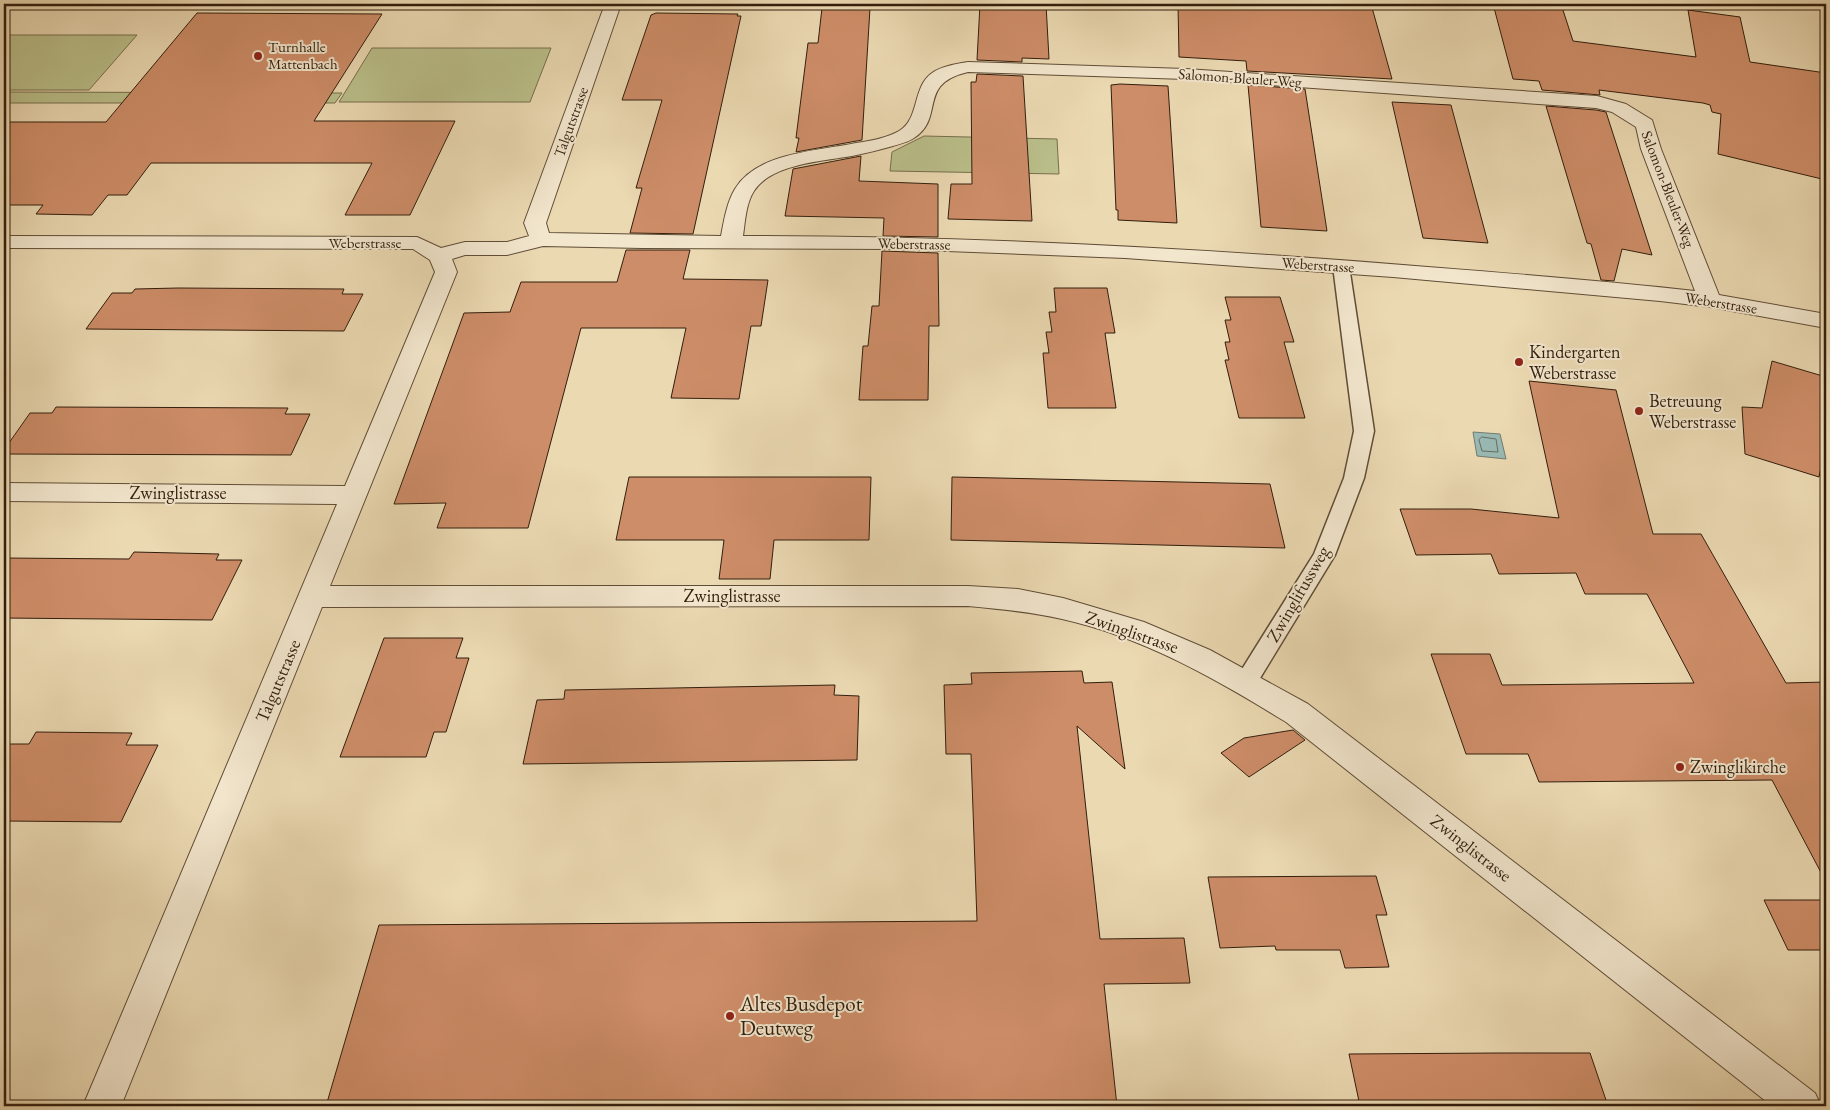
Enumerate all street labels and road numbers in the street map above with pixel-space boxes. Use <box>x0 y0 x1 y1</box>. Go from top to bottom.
street label: Salomon-Bleuler-Weg <box>1178 64 1303 91</box>
street label: Talgutstrasse <box>549 84 592 160</box>
street label: Salomon-Bleuler-Weg <box>1637 128 1700 250</box>
street label: Weberstrasse <box>329 233 402 252</box>
street label: Weberstrasse <box>877 233 951 254</box>
street label: Weberstrasse <box>1281 252 1355 277</box>
street label: Weberstrasse <box>1684 287 1759 318</box>
street label: Zwinglistrasse <box>130 481 226 504</box>
street label: Zwinglifussweg <box>1261 541 1334 646</box>
street label: Zwinglistrasse <box>684 584 780 607</box>
street label: Zwinglistrasse <box>1083 605 1182 658</box>
street label: Talgutstrasse <box>250 636 305 726</box>
street label: Zwinglistrasse <box>1426 809 1517 887</box>

